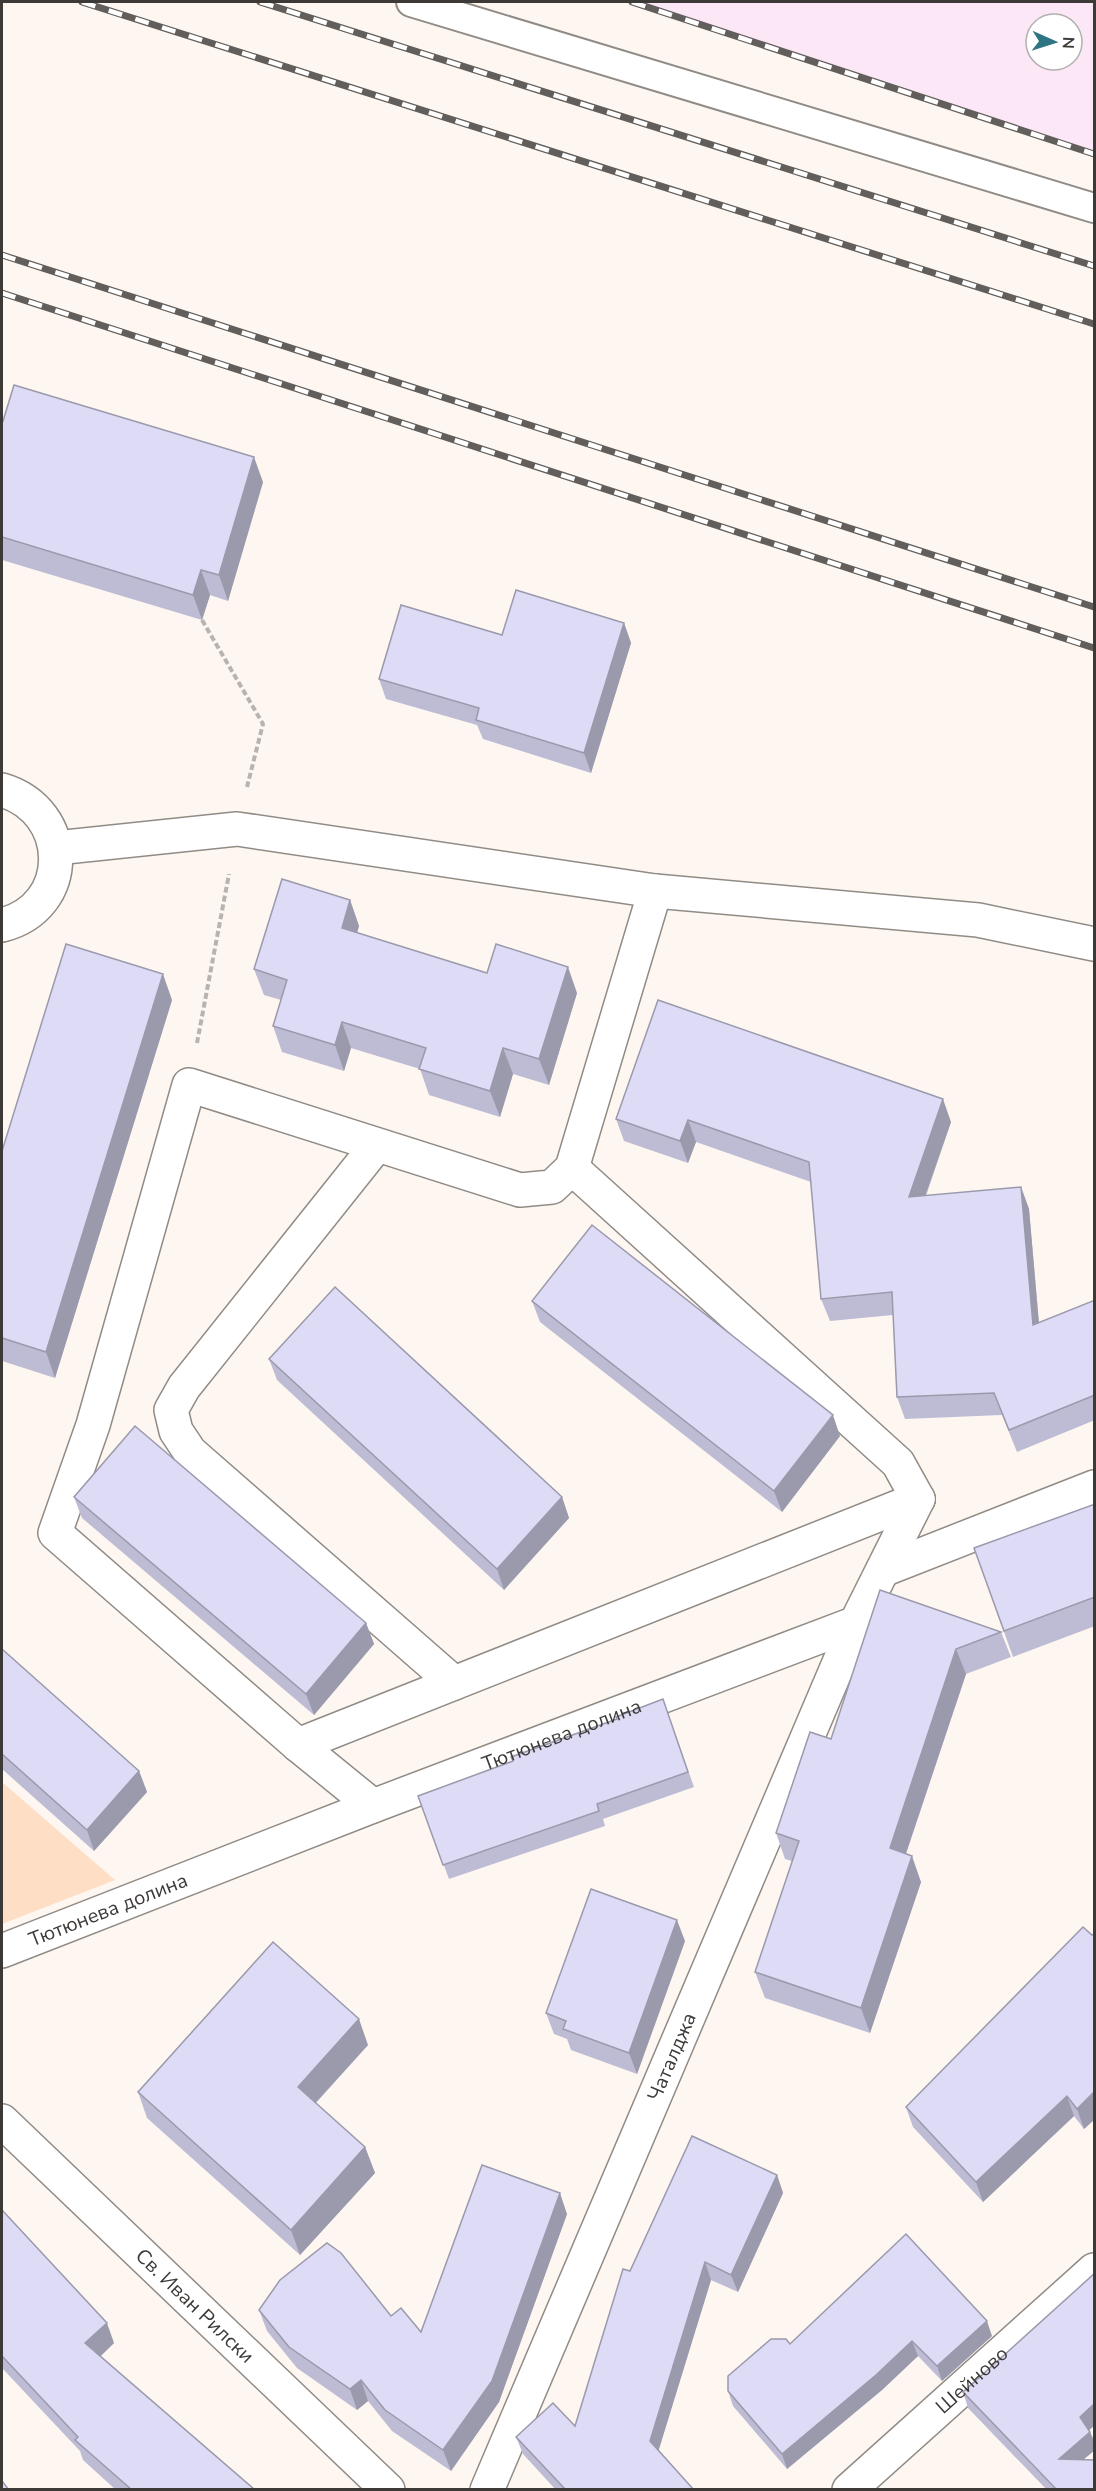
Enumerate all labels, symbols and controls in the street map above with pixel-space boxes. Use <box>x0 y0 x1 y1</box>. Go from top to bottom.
north arrow <box>1024 12 1084 72</box>
text: N <box>1057 36 1079 49</box>
street label: Тютюнева долина <box>478 1692 645 1777</box>
street label: Тютюнева долина <box>25 1866 191 1953</box>
street label: Чаталджа <box>641 2008 702 2105</box>
street label: Св. Иван Рилски <box>130 2242 260 2369</box>
street label: Шейново <box>930 2340 1014 2420</box>

